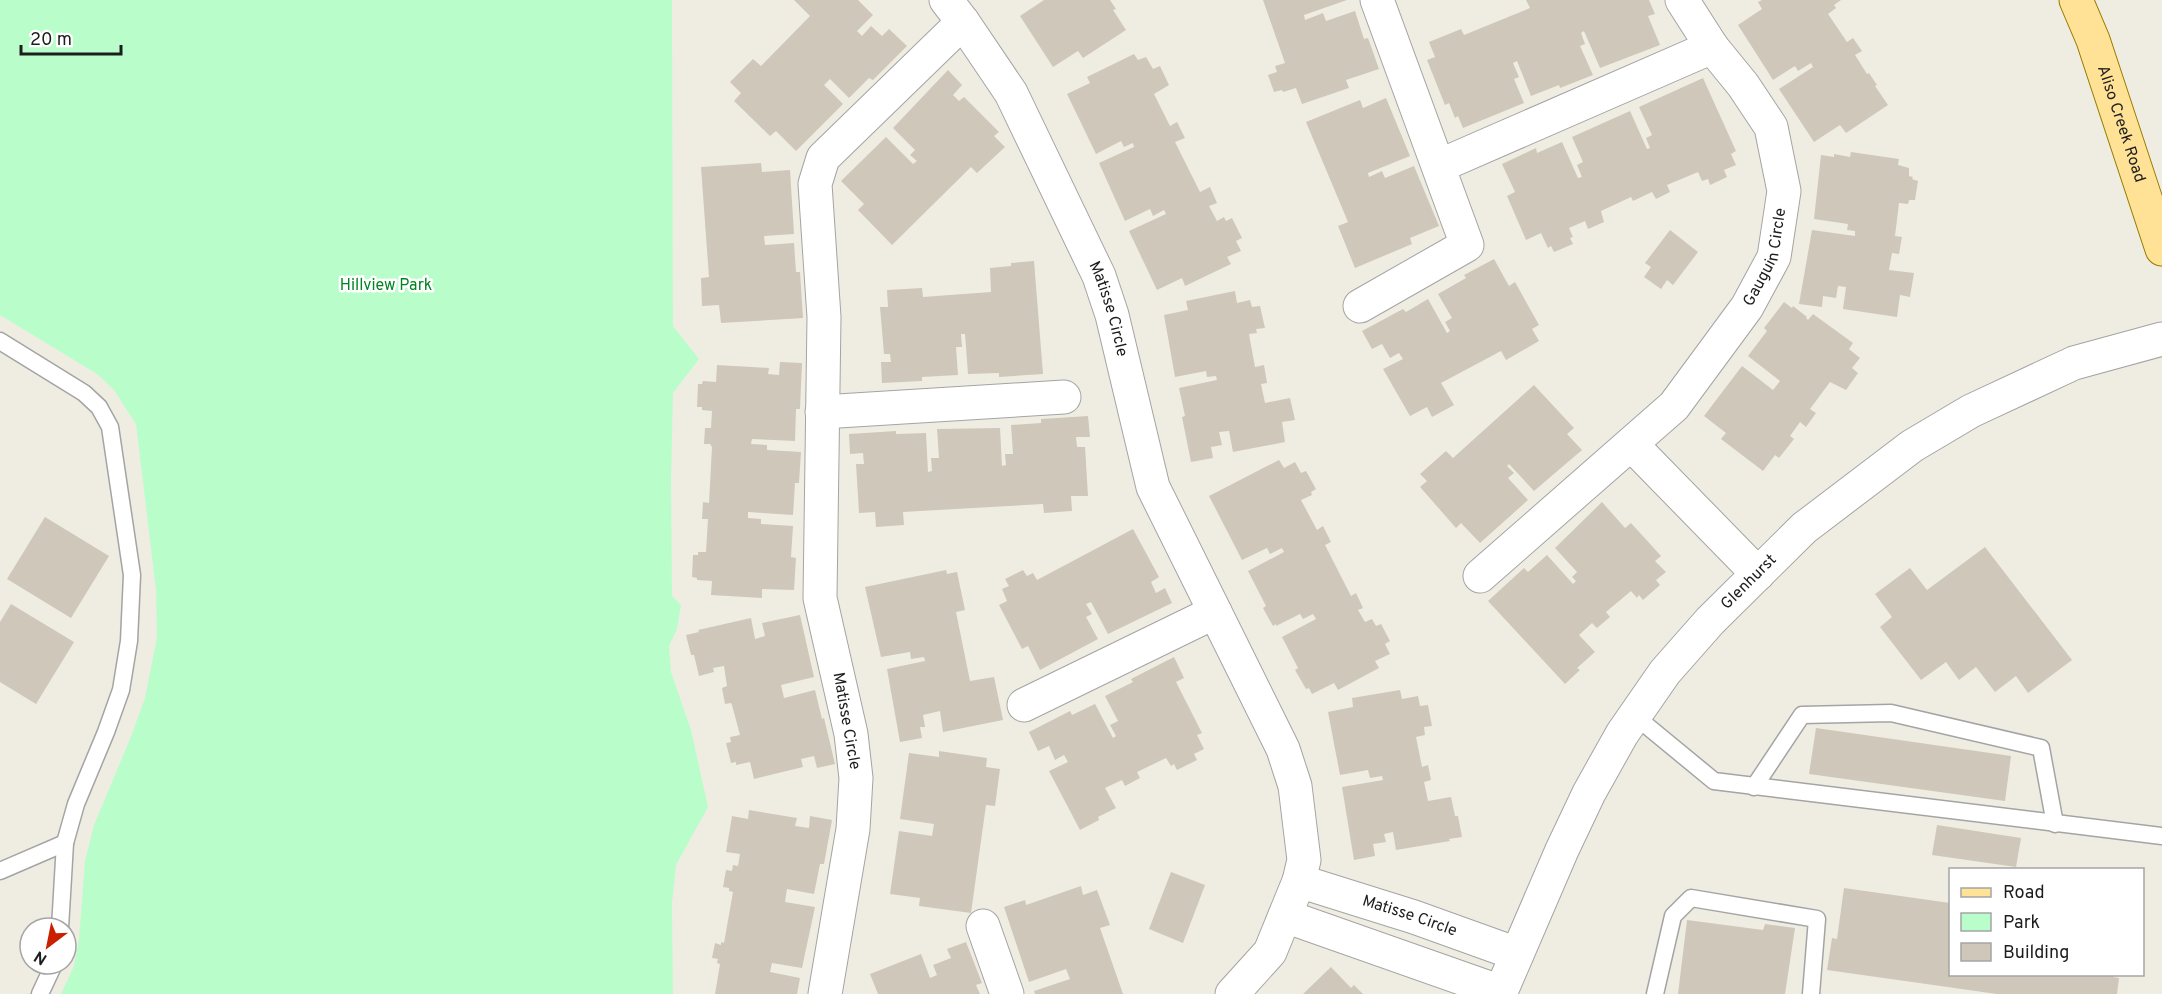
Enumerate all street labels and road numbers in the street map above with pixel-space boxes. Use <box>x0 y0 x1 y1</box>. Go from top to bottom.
street label: Aliso Creek Road <box>2092 63 2149 185</box>
street label: Gauguin Circle <box>1739 207 1791 310</box>
street label: Matisse Circle <box>1083 258 1132 359</box>
street label: Glenhurst <box>1717 550 1781 614</box>
street label: Matisse Circle <box>828 671 864 771</box>
street label: Matisse Circle <box>1360 891 1460 942</box>

